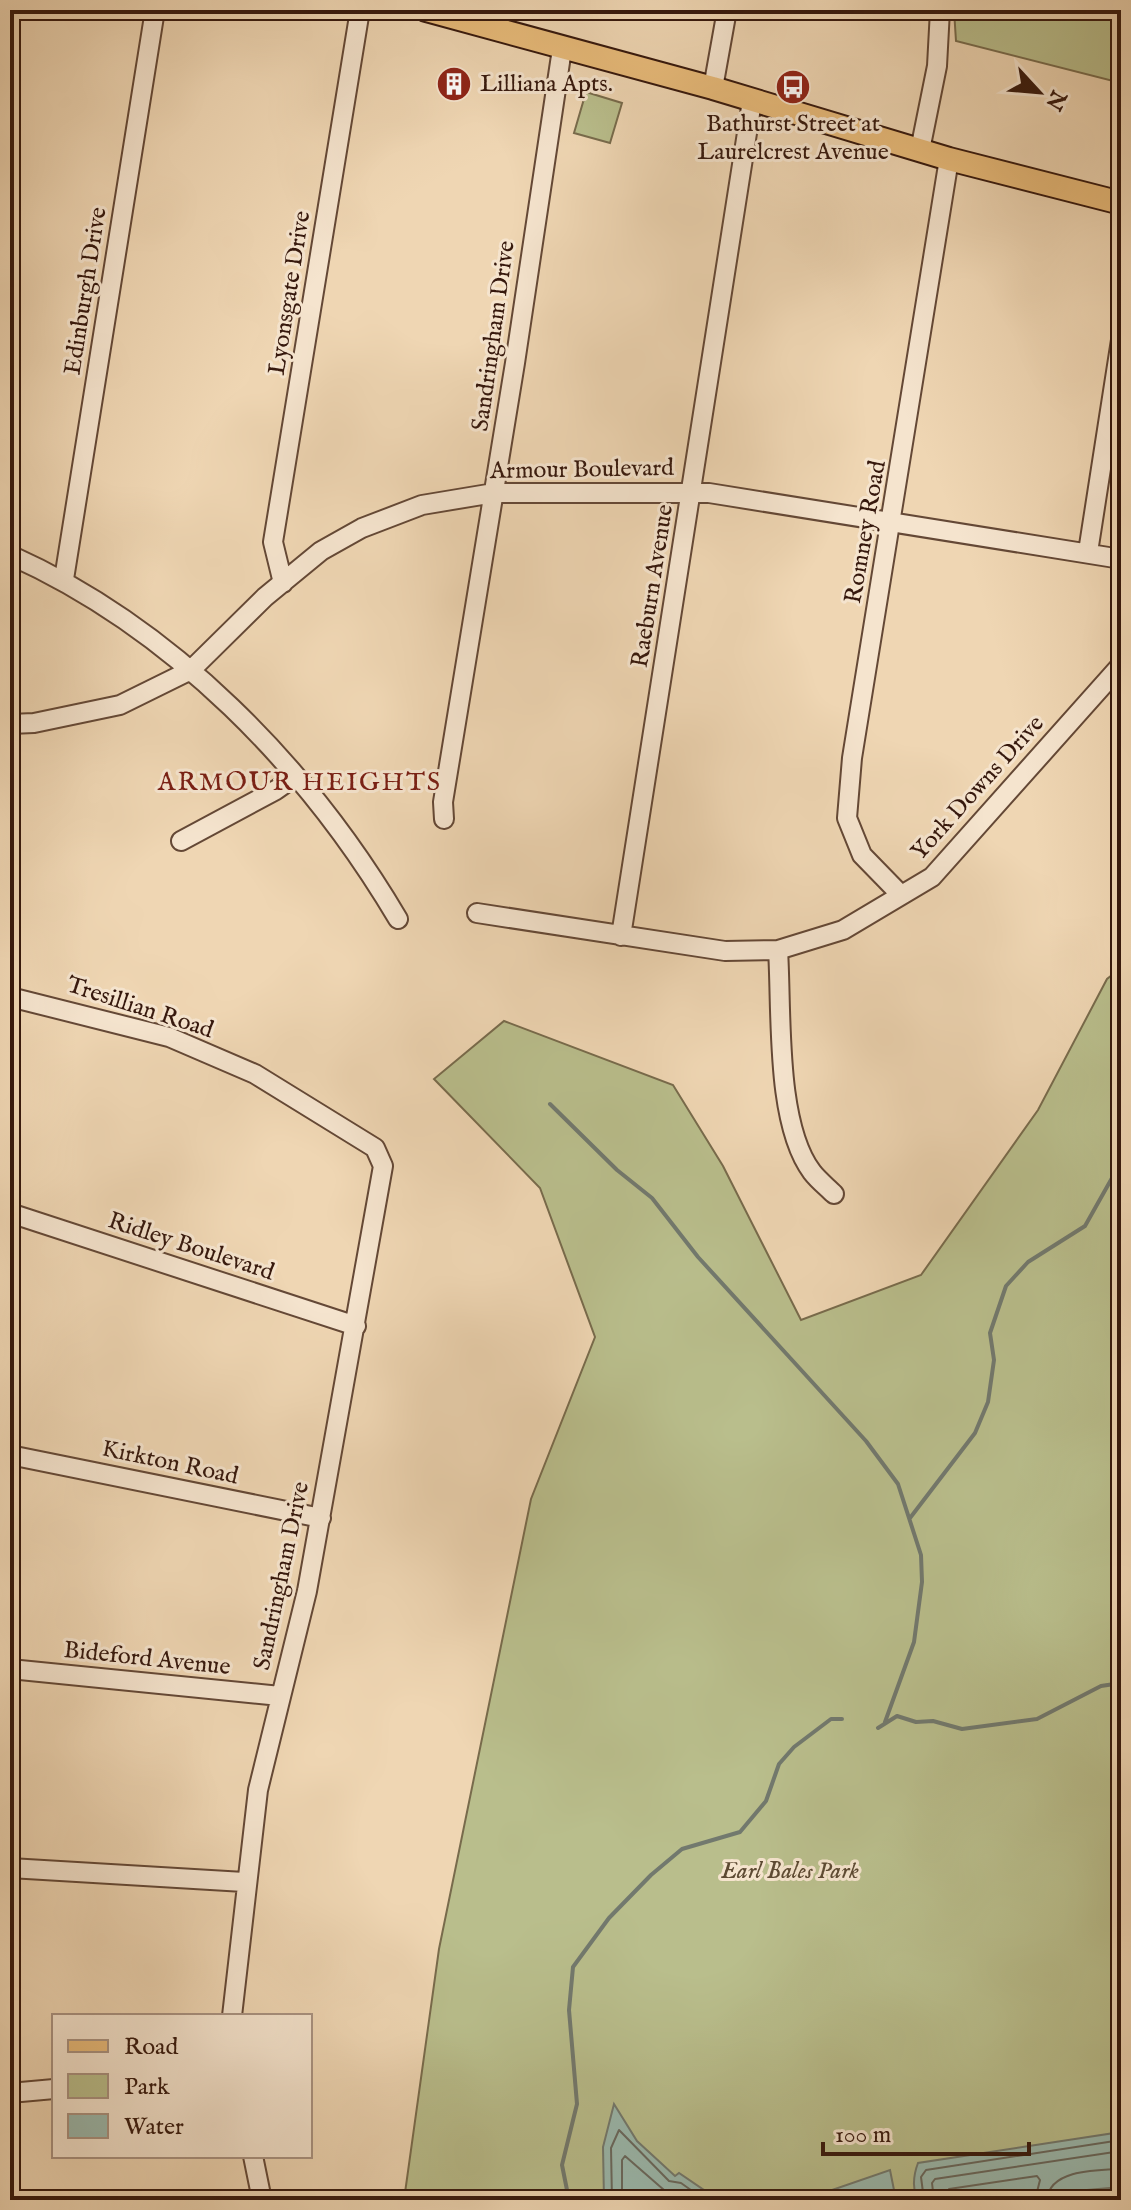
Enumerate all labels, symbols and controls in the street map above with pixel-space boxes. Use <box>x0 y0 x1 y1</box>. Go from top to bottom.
north arrow <box>999 52 1079 132</box>
building icon: Lilliana Apts. <box>435 65 473 103</box>
bus stop icon: Bathurst Street at Laurelcrest Avenue <box>774 68 812 106</box>
place label: Lilliana Apts. <box>480 69 613 100</box>
text: N <box>1038 84 1072 115</box>
place label: Bathurst Street at Laurelcrest Avenue <box>697 109 889 168</box>
street label: Edinburgh Drive <box>57 205 115 377</box>
street label: Lyonsgate Drive <box>262 209 318 377</box>
street label: Sandringham Drive <box>465 239 523 433</box>
street label: Armour Boulevard <box>489 453 674 487</box>
street label: Romney Road <box>838 458 894 606</box>
street label: Raeburn Avenue <box>625 502 681 670</box>
street label: York Downs Drive <box>905 709 1051 867</box>
district label: ARMOUR HEIGHTS <box>157 766 442 799</box>
street label: Tresillian Road <box>63 970 218 1046</box>
street label: Ridley Boulevard <box>104 1206 278 1289</box>
street label: Kirkton Road <box>99 1433 241 1493</box>
street label: Sandringham Drive <box>247 1479 317 1673</box>
street label: Bideford Avenue <box>62 1635 232 1683</box>
park label: Earl Bales Park <box>720 1856 859 1887</box>
legend <box>52 2014 312 2158</box>
text: Road <box>124 2032 178 2063</box>
text: Park <box>124 2072 170 2103</box>
scale bar <box>823 2106 1029 2156</box>
text: Water <box>124 2112 184 2143</box>
text: 100 m <box>835 2120 891 2151</box>

